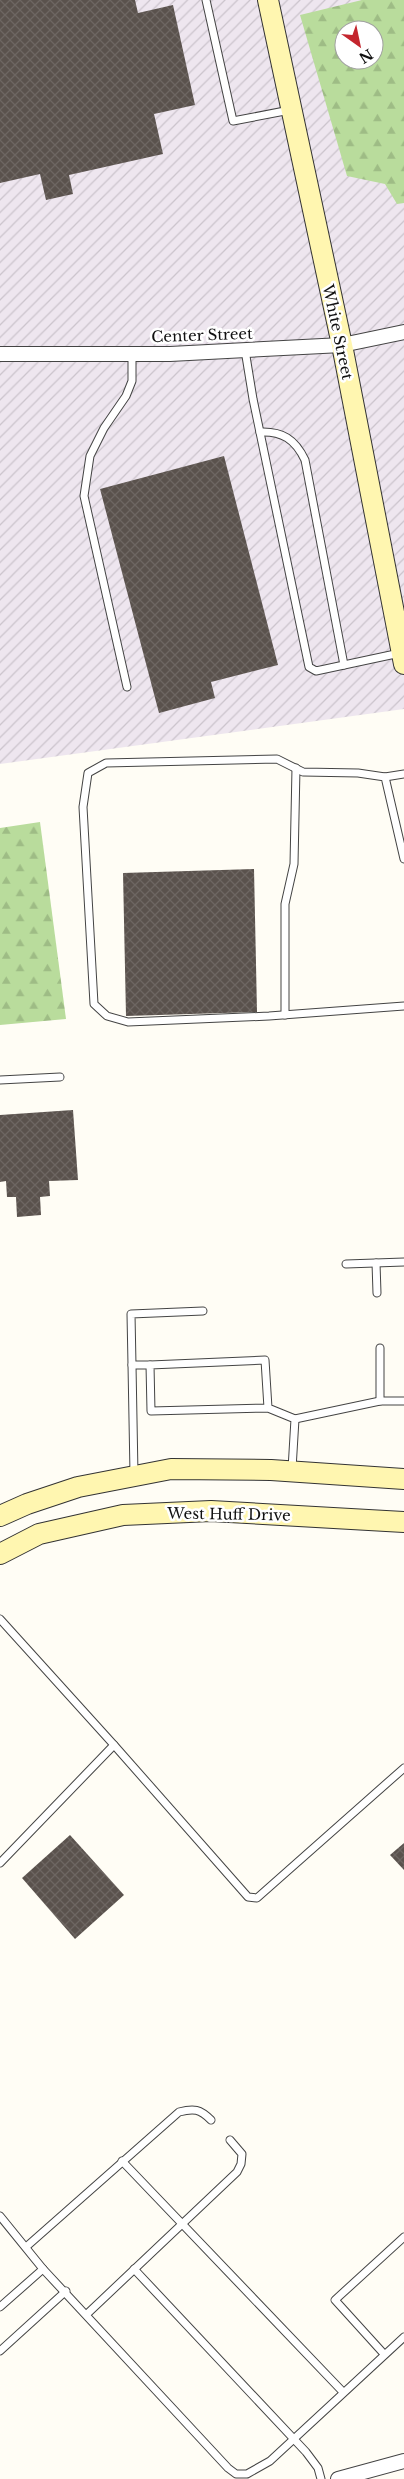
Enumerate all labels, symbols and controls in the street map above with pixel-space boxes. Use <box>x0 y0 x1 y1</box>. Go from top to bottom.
north arrow <box>334 20 384 70</box>
text: N <box>356 45 377 67</box>
street label: White Street <box>318 282 357 382</box>
street label: Center Street <box>151 324 253 346</box>
street label: West Huff Drive <box>166 1503 291 1525</box>

